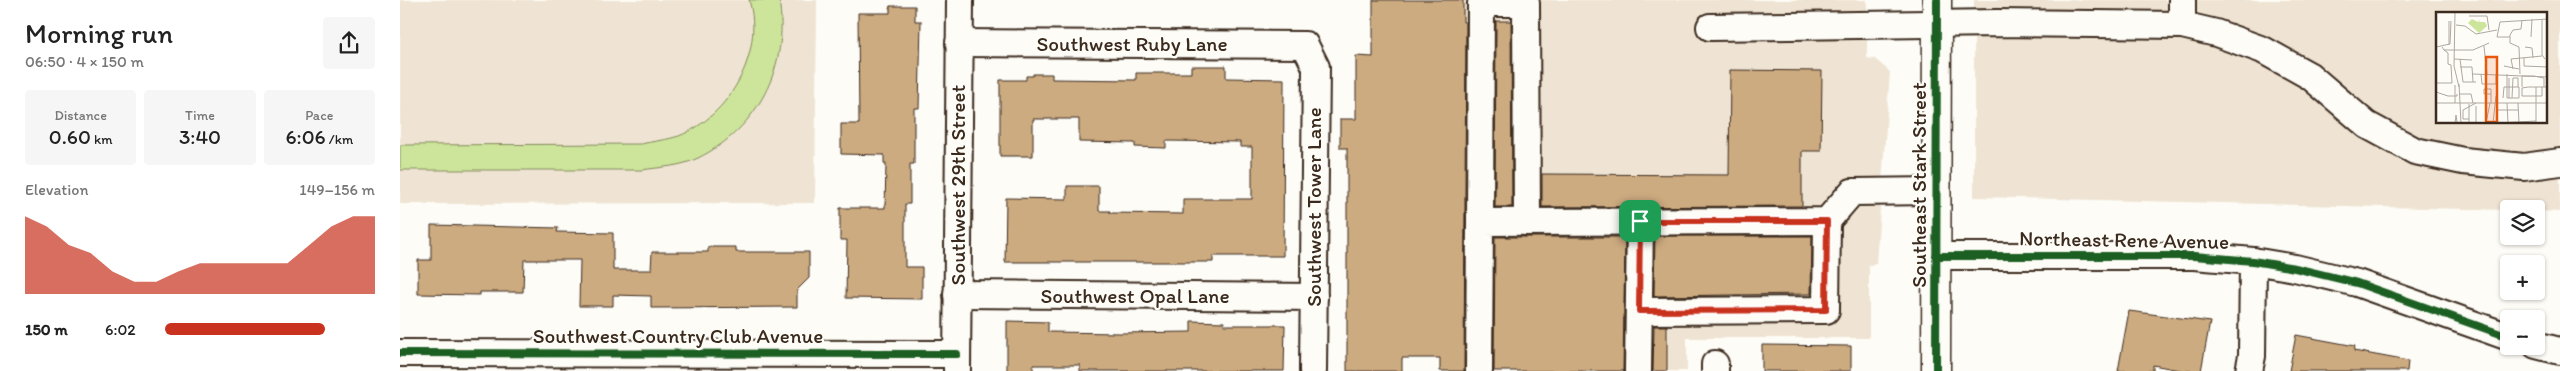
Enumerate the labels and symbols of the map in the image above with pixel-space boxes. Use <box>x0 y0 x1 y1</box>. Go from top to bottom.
inset map <box>2436 12 2548 124</box>
street label: Southwest Ruby Lane <box>1036 31 1228 56</box>
street label: Southeast Stark Street <box>1906 82 1931 288</box>
street label: Southwest 29th Street <box>945 84 970 285</box>
street label: Southwest Tower Lane <box>1301 107 1326 307</box>
pin <box>1619 200 1661 242</box>
street label: Northeast Rene Avenue <box>2019 225 2229 254</box>
street label: Southwest Opal Lane <box>1040 283 1230 308</box>
street label: Southwest Country Club Avenue <box>533 323 823 348</box>

